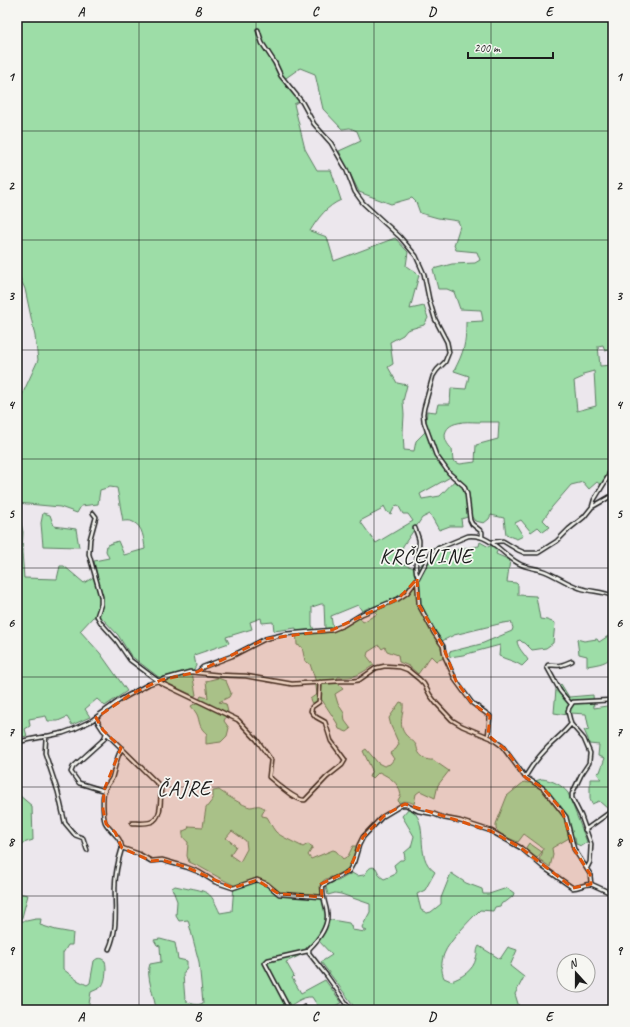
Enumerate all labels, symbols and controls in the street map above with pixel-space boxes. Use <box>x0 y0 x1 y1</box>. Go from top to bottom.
text: A <box>78 4 86 20</box>
text: B <box>195 4 203 20</box>
text: C <box>312 4 320 20</box>
text: D <box>428 4 437 20</box>
text: E <box>546 4 555 20</box>
scale bar <box>468 34 553 60</box>
text: 200 m <box>474 40 501 56</box>
text: 1 <box>8 69 16 85</box>
text: 1 <box>616 69 624 85</box>
text: 2 <box>8 178 15 194</box>
text: 2 <box>616 178 623 194</box>
text: 3 <box>8 288 15 304</box>
text: 3 <box>616 288 623 304</box>
text: 4 <box>8 397 16 413</box>
text: 4 <box>616 397 624 413</box>
text: 5 <box>8 506 15 522</box>
text: 5 <box>616 506 623 522</box>
district label: KRČEVINE <box>379 543 475 569</box>
text: 6 <box>8 615 15 631</box>
text: 6 <box>616 615 623 631</box>
text: 7 <box>8 724 15 740</box>
text: 7 <box>616 724 623 740</box>
district label: ČAJRE <box>157 775 213 801</box>
text: 8 <box>8 834 16 850</box>
text: 8 <box>616 834 624 850</box>
text: 9 <box>8 943 15 959</box>
text: 9 <box>616 943 623 959</box>
north arrow <box>556 953 596 993</box>
text: N <box>567 955 580 971</box>
text: A <box>78 1009 86 1025</box>
text: B <box>195 1009 203 1025</box>
text: C <box>312 1009 320 1025</box>
text: D <box>428 1009 437 1025</box>
text: E <box>546 1009 555 1025</box>

